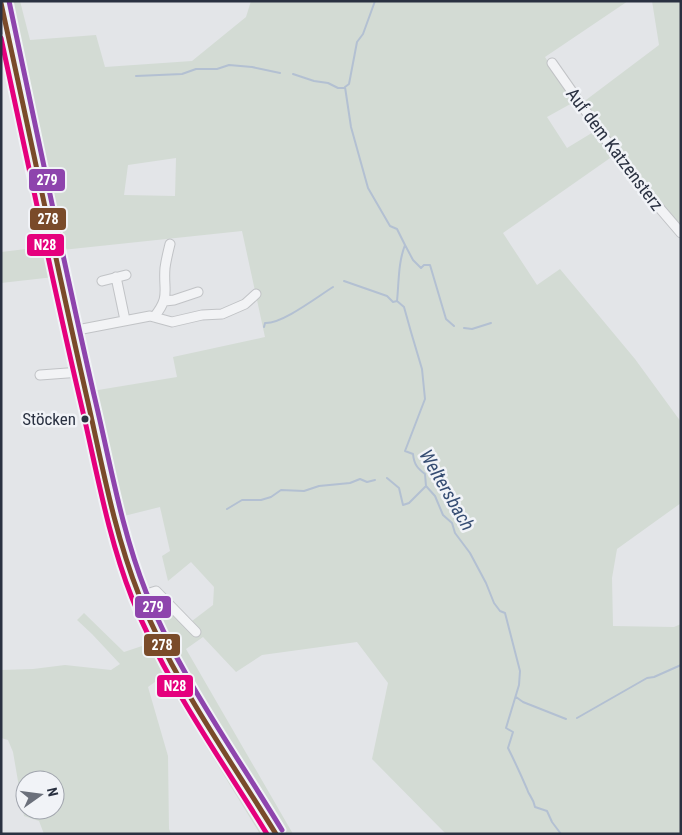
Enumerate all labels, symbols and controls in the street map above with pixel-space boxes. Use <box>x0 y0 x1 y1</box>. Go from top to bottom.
street label: Auf dem Katzensterz <box>562 84 668 214</box>
line badge: 279 <box>28 168 66 192</box>
text: 279 <box>36 172 58 188</box>
line badge: 278 <box>29 207 67 231</box>
text: 278 <box>37 211 59 227</box>
line badge: N28 <box>26 233 65 257</box>
text: N28 <box>34 237 56 253</box>
place label: Stöcken <box>22 409 76 429</box>
marker: Stöcken <box>80 414 90 424</box>
water label: Weltersbach <box>415 445 479 535</box>
line badge: 279 <box>134 595 172 619</box>
text: 279 <box>142 599 164 615</box>
line badge: 278 <box>143 633 181 657</box>
text: 278 <box>151 637 173 653</box>
line badge: N28 <box>156 674 194 698</box>
text: N28 <box>164 678 186 694</box>
north arrow <box>15 770 65 820</box>
text: N <box>44 786 61 798</box>

